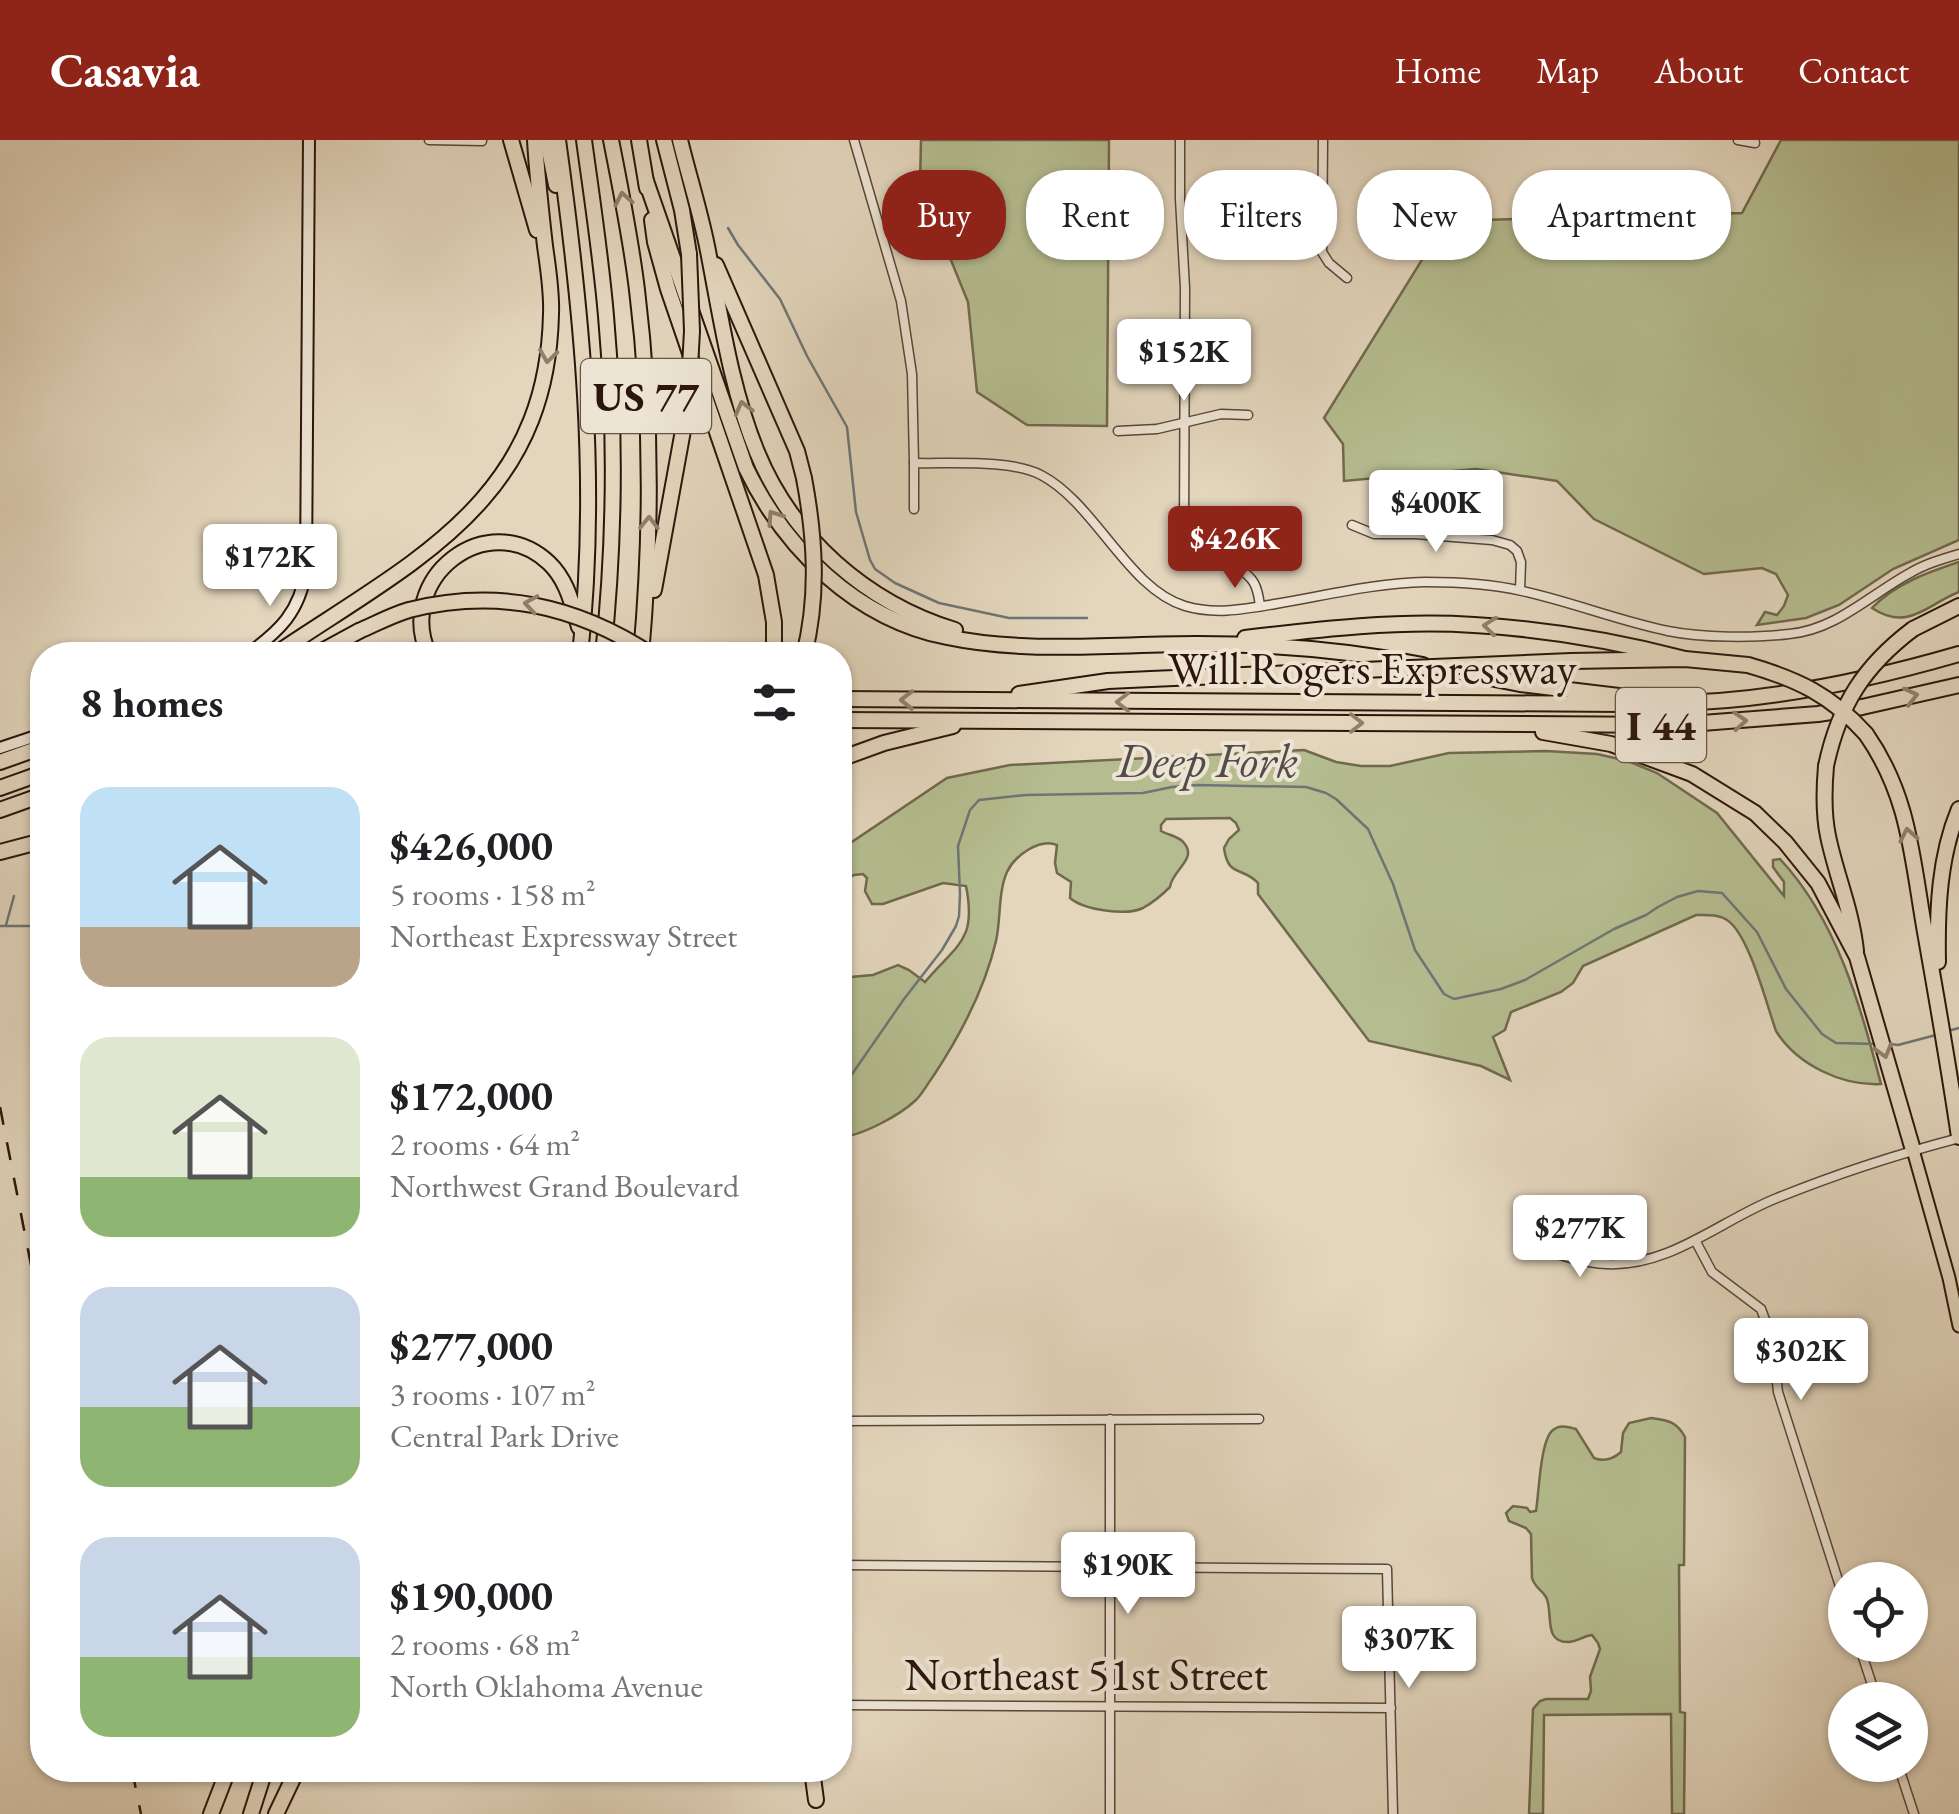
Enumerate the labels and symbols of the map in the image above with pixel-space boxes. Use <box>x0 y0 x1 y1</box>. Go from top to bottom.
one-way arrow <box>613 191 634 208</box>
pin: $152K <box>1114 319 1254 404</box>
one-way arrow <box>538 348 559 365</box>
road number: US 77 <box>581 359 711 433</box>
one-way arrow <box>733 399 754 417</box>
pin: $400K <box>1366 470 1506 555</box>
pin: $426K <box>1165 506 1305 591</box>
one-way arrow <box>767 509 786 527</box>
one-way arrow <box>638 514 660 530</box>
pin: $172K <box>200 524 340 609</box>
one-way arrow <box>522 594 539 615</box>
one-way arrow <box>1481 616 1497 638</box>
street label: Will Rogers Expressway <box>1167 639 1577 697</box>
one-way arrow <box>1902 687 1919 708</box>
road number: I 44 <box>1616 688 1706 762</box>
one-way arrow <box>898 689 914 711</box>
one-way arrow <box>1115 691 1130 713</box>
one-way arrow <box>1733 711 1749 732</box>
one-way arrow <box>1348 712 1364 734</box>
water label: Deep Fork <box>1115 729 1298 791</box>
one-way arrow <box>1899 826 1920 843</box>
one-way arrow <box>1873 1041 1894 1059</box>
pin: $277K <box>1510 1195 1650 1280</box>
pin: $302K <box>1731 1318 1871 1403</box>
pin: $190K <box>1058 1532 1198 1617</box>
pin: $307K <box>1339 1606 1479 1691</box>
street label: Northeast 51st Street <box>904 1645 1268 1703</box>

